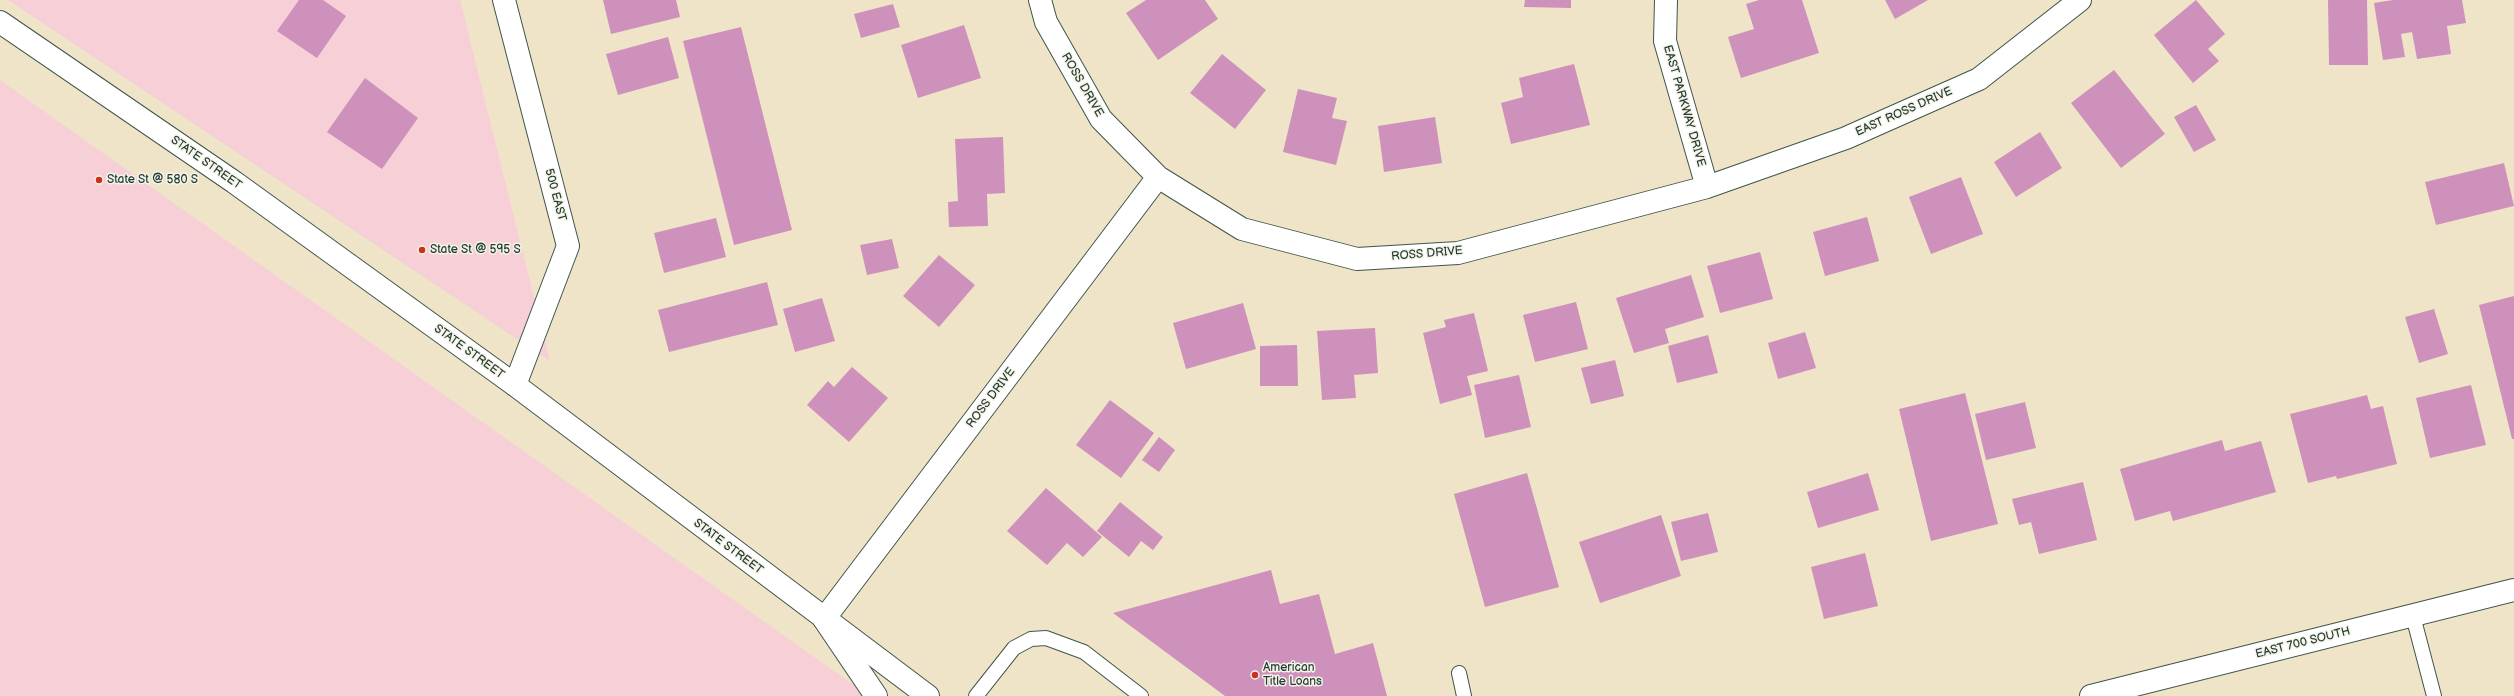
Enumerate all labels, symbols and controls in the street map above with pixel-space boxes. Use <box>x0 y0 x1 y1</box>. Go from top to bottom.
street label: EAST PARKWAY DRIVE <box>1660 44 1708 168</box>
street label: ROSS DRIVE <box>1058 50 1106 120</box>
street label: EAST ROSS DRIVE <box>1853 84 1955 140</box>
street label: STATE STREET <box>168 133 244 193</box>
street label: 500 EAST <box>541 167 569 223</box>
place label: State St @ 580 S <box>107 173 198 187</box>
marker: State St @ 580 S <box>94 175 104 185</box>
place label: State St @ 595 S <box>430 243 521 257</box>
street label: ROSS DRIVE <box>1391 244 1463 264</box>
marker: State St @ 595 S <box>417 245 427 255</box>
street label: STATE STREET <box>431 322 507 382</box>
street label: ROSS DRIVE <box>964 365 1018 431</box>
street label: STATE STREET <box>690 516 766 578</box>
street label: EAST 700 SOUTH <box>2254 624 2352 662</box>
place label: American Title Loans <box>1263 661 1322 689</box>
marker: American Title Loans <box>1250 670 1260 680</box>

